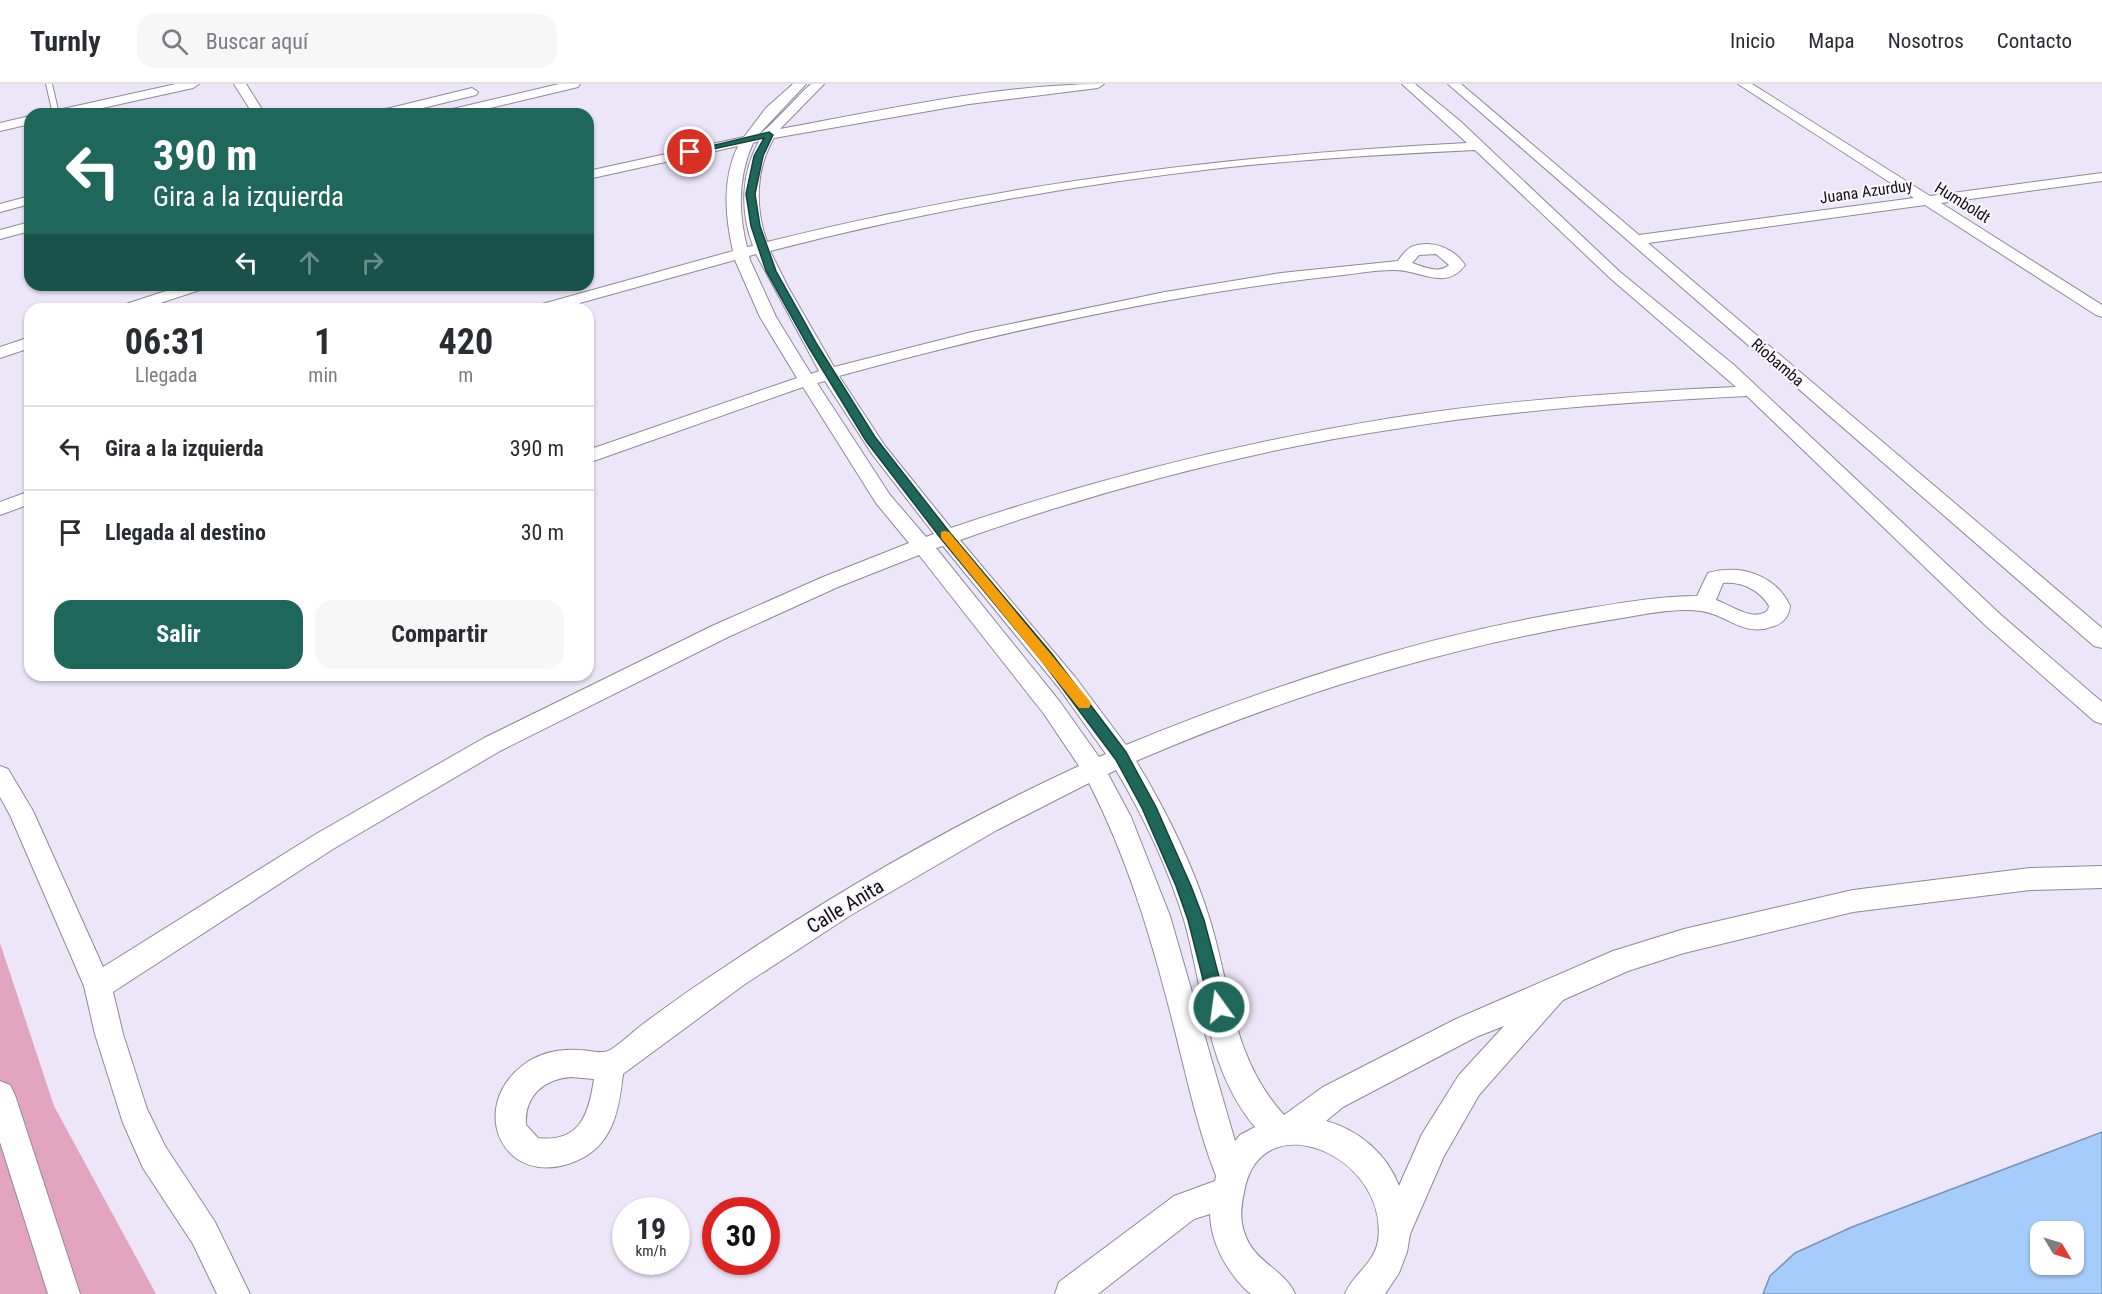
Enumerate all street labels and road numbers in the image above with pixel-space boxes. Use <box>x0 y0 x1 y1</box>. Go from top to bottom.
street label: Juana Azurduy <box>1819 176 1914 207</box>
street label: Humboldt <box>1931 178 1994 227</box>
street label: Riobamba <box>1748 334 1808 390</box>
street label: Calle Anita <box>802 874 888 938</box>

